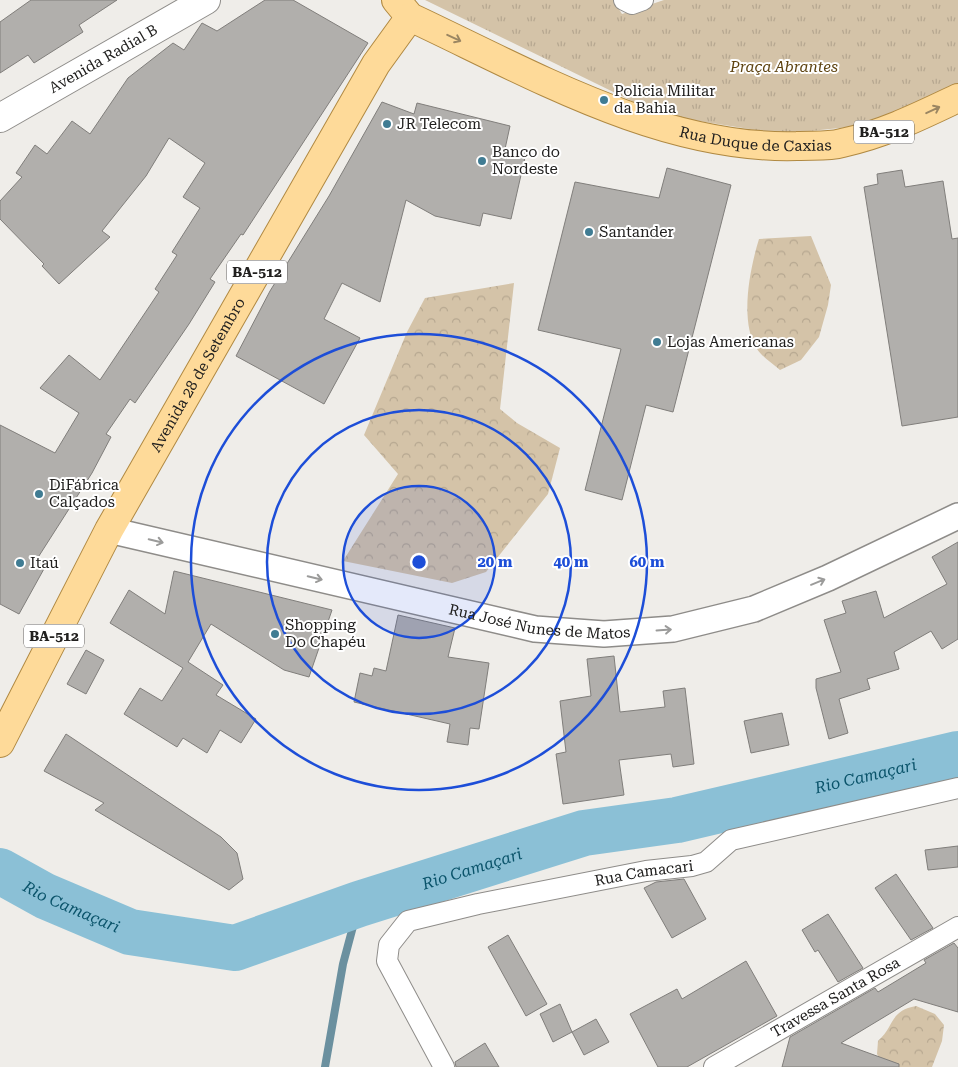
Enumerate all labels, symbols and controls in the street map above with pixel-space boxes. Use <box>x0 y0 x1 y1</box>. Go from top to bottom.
street label: Avenida Radial B <box>46 21 161 97</box>
one-way arrow <box>446 33 461 43</box>
park label: Praça Abrantes <box>729 58 838 76</box>
place label: Policia Militar da Bahia <box>614 82 715 117</box>
marker: Policia Militar da Bahia <box>598 94 610 106</box>
one-way arrow <box>925 104 940 114</box>
place label: JR Telecom <box>397 115 481 133</box>
marker: JR Telecom <box>381 118 393 130</box>
road number: BA-512 <box>854 120 914 144</box>
street label: Rua Duque de Caxias <box>678 123 832 155</box>
place label: Banco do Nordeste <box>492 143 560 178</box>
marker: Banco do Nordeste <box>476 155 488 167</box>
place label: Santander <box>599 223 674 241</box>
marker: Santander <box>583 226 595 238</box>
road number: BA-512 <box>227 260 287 284</box>
street label: Avenida 28 de Setembro <box>147 295 249 455</box>
place label: Lojas Americanas <box>667 333 794 351</box>
marker: Lojas Americanas <box>651 336 663 348</box>
place label: DiFábrica Calçados <box>49 476 119 511</box>
marker: DiFábrica Calçados <box>33 488 45 500</box>
one-way arrow <box>148 537 164 546</box>
centre of rings <box>410 553 428 571</box>
text: 20 m <box>477 553 513 571</box>
text: 40 m <box>553 553 589 571</box>
text: 60 m <box>629 553 665 571</box>
place label: Itaú <box>30 554 59 572</box>
marker: Itaú <box>14 557 26 569</box>
one-way arrow <box>306 574 322 583</box>
one-way arrow <box>811 577 826 586</box>
street label: Rua José Nunes de Matos <box>447 600 631 643</box>
place label: Shopping Do Chapéu <box>285 616 366 651</box>
road number: BA-512 <box>24 624 84 648</box>
one-way arrow <box>655 625 671 634</box>
marker: Shopping Do Chapéu <box>269 628 281 640</box>
water label: Rio Camaçari <box>812 755 918 798</box>
water label: Rio Camaçari <box>419 844 524 894</box>
street label: Rua Camacari <box>593 857 694 890</box>
water label: Rio Camaçari <box>19 876 123 937</box>
street label: Travessa Santa Rosa <box>768 953 903 1041</box>

